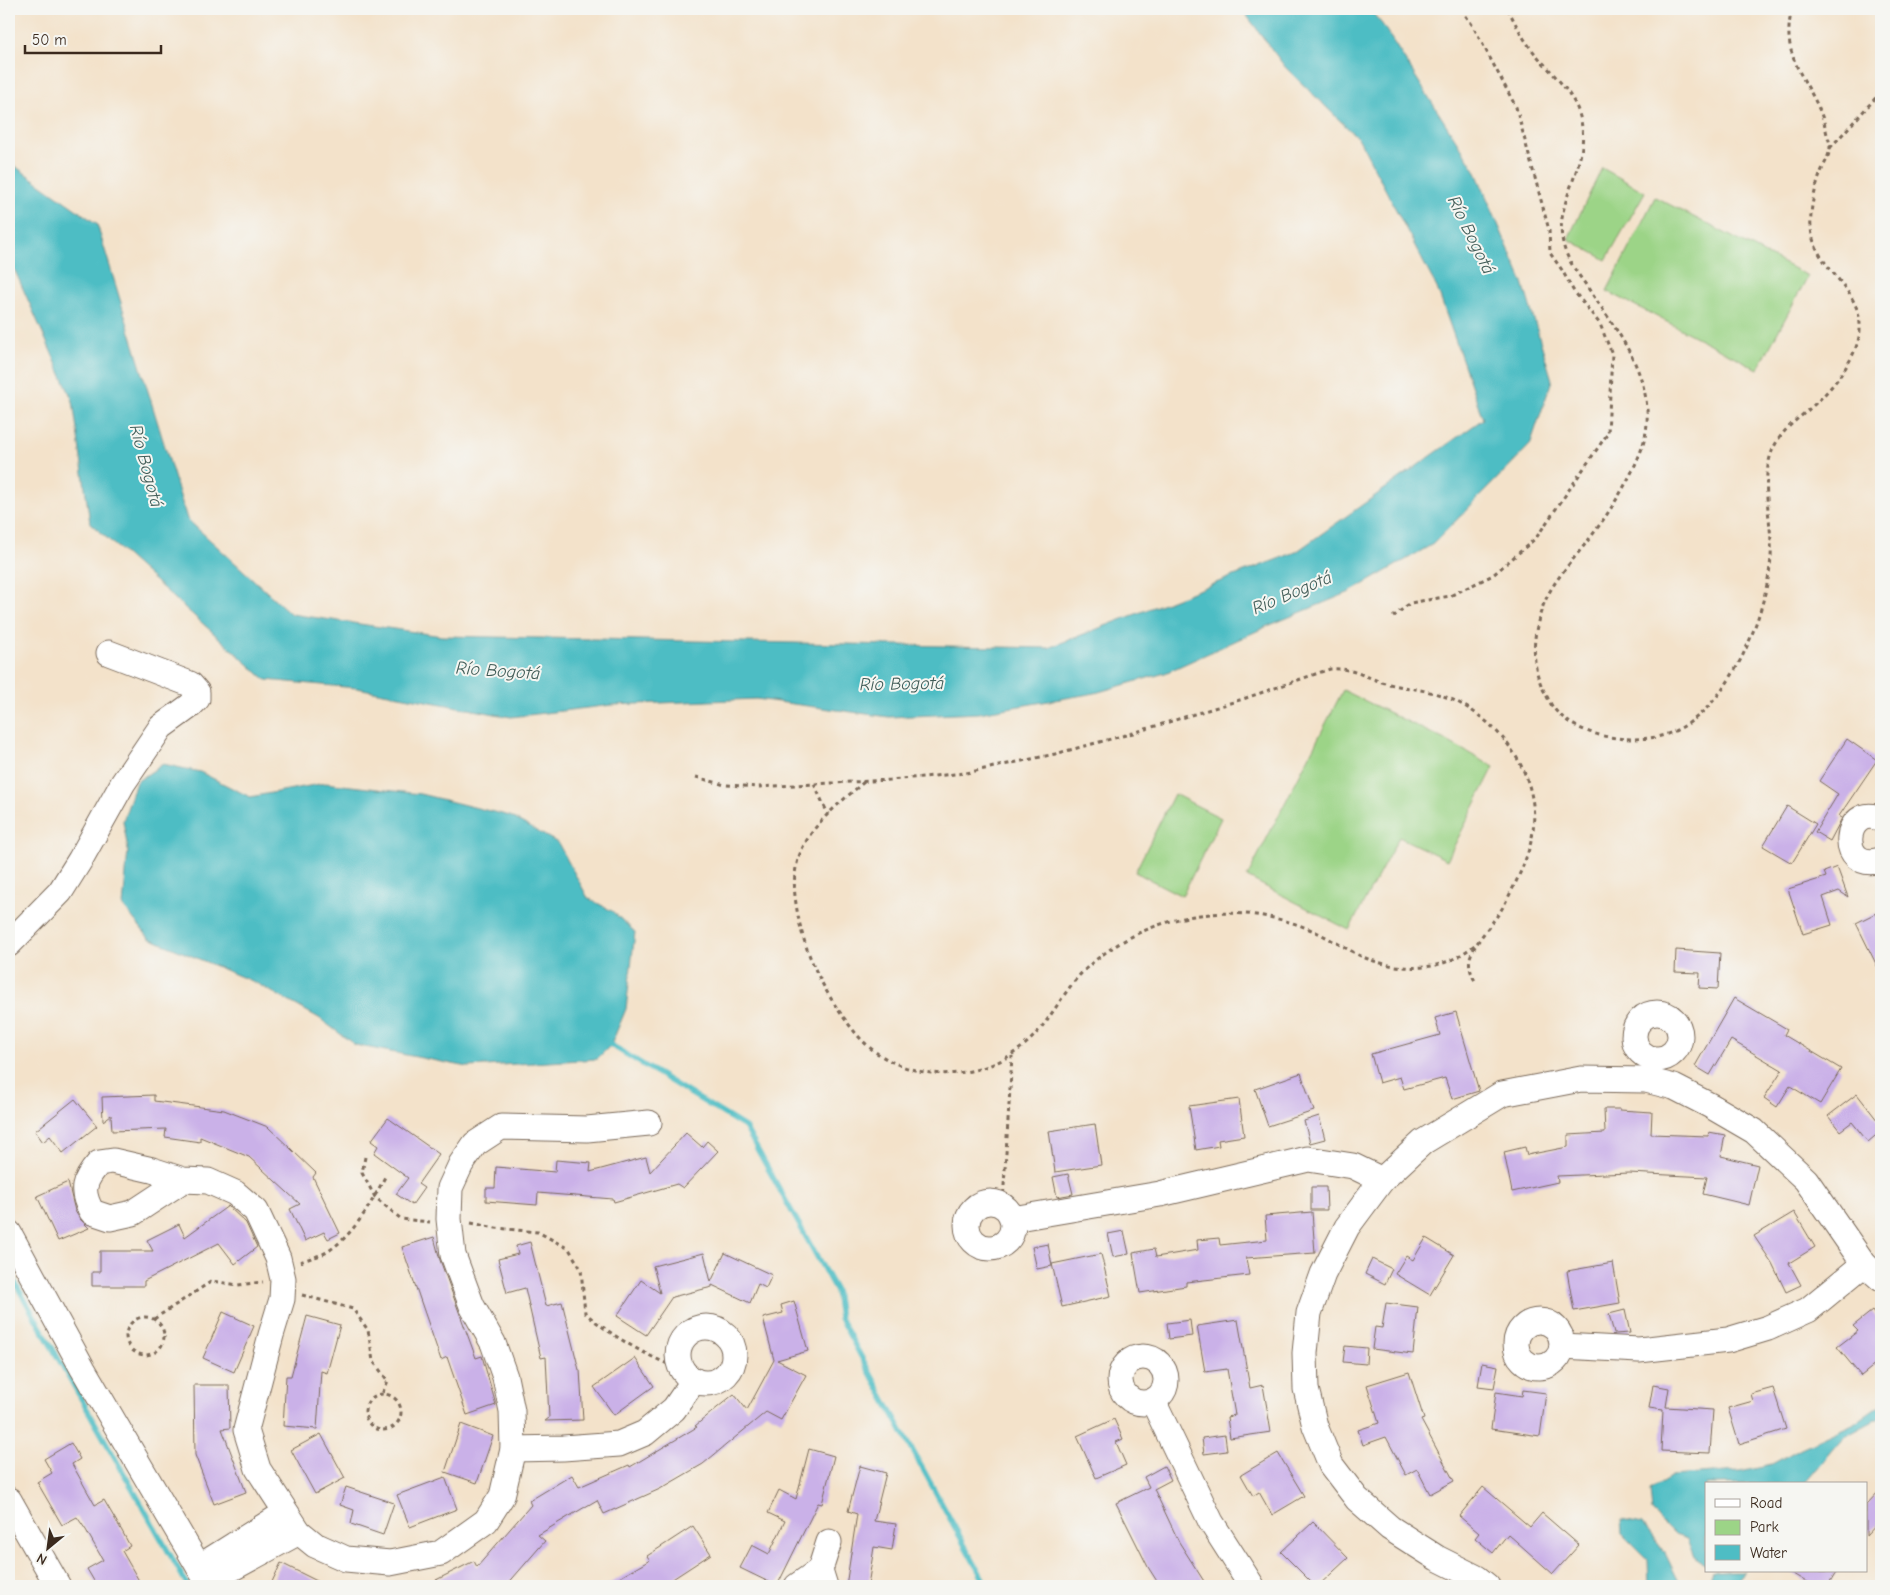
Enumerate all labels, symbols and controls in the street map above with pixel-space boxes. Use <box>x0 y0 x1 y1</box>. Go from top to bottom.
scale bar <box>25 22 161 54</box>
text: 50 m <box>32 31 67 49</box>
water label: Río Bogotá <box>1443 192 1499 278</box>
water label: Río Bogotá <box>125 422 167 510</box>
water label: Río Bogotá <box>1249 567 1335 619</box>
water label: Río Bogotá <box>455 658 541 684</box>
water label: Río Bogotá <box>860 673 944 695</box>
legend <box>1705 1482 1868 1572</box>
text: Road <box>1750 1494 1782 1512</box>
text: Park <box>1750 1518 1779 1536</box>
north arrow <box>22 1522 72 1572</box>
text: Water <box>1750 1544 1787 1562</box>
text: N <box>34 1549 50 1569</box>

